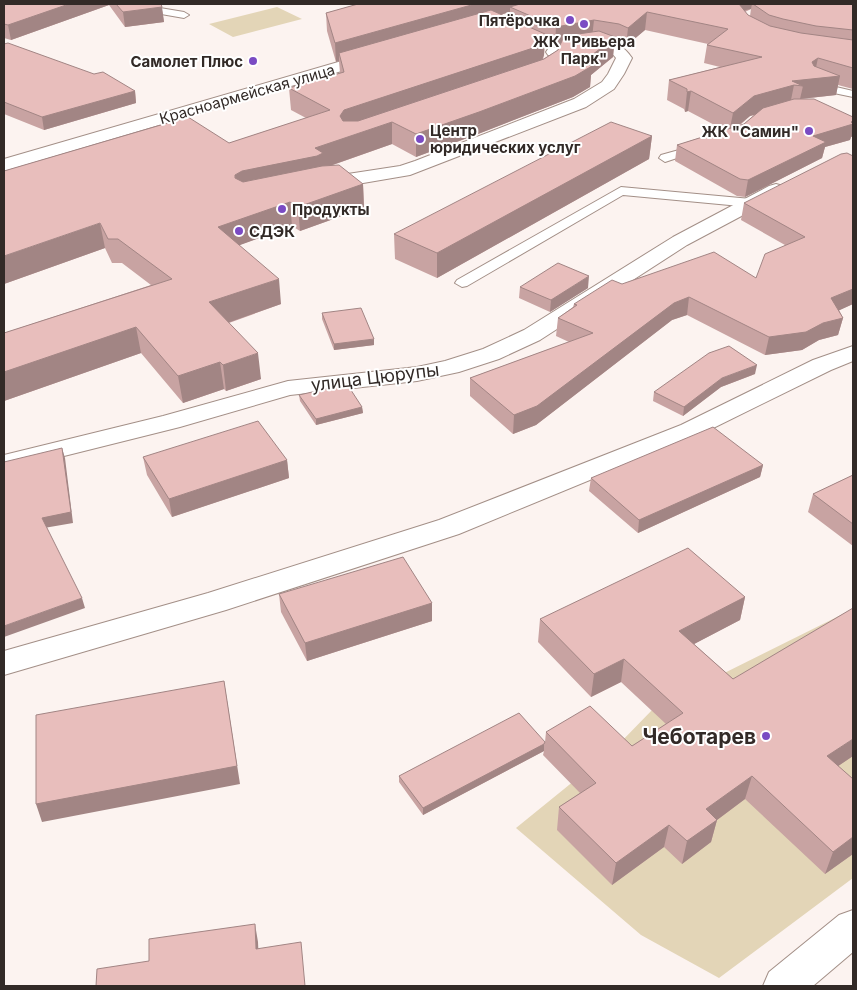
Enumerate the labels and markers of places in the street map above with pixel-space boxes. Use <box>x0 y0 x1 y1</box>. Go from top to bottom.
place label: Пятёрочка <box>479 11 560 30</box>
marker: Пятёрочка <box>564 14 576 26</box>
marker: ЖК "Ривьера Парк" <box>578 18 590 30</box>
place label: ЖК "Ривьера Парк" <box>533 32 635 68</box>
place label: Самолет Плюс <box>131 52 243 71</box>
marker: Самолет Плюс <box>247 55 259 67</box>
place label: Центр юридических услуг <box>430 121 581 157</box>
place label: ЖК "Самин" <box>701 122 799 141</box>
marker: ЖК "Самин" <box>803 125 815 137</box>
marker: Центр юридических услуг <box>414 133 426 145</box>
place label: Продукты <box>292 200 370 219</box>
marker: Продукты <box>276 203 288 215</box>
place label: СДЭК <box>249 222 295 241</box>
marker: СДЭК <box>233 225 245 237</box>
place label: Чеботарев <box>642 724 756 749</box>
marker: Чеботарев <box>760 730 772 742</box>

